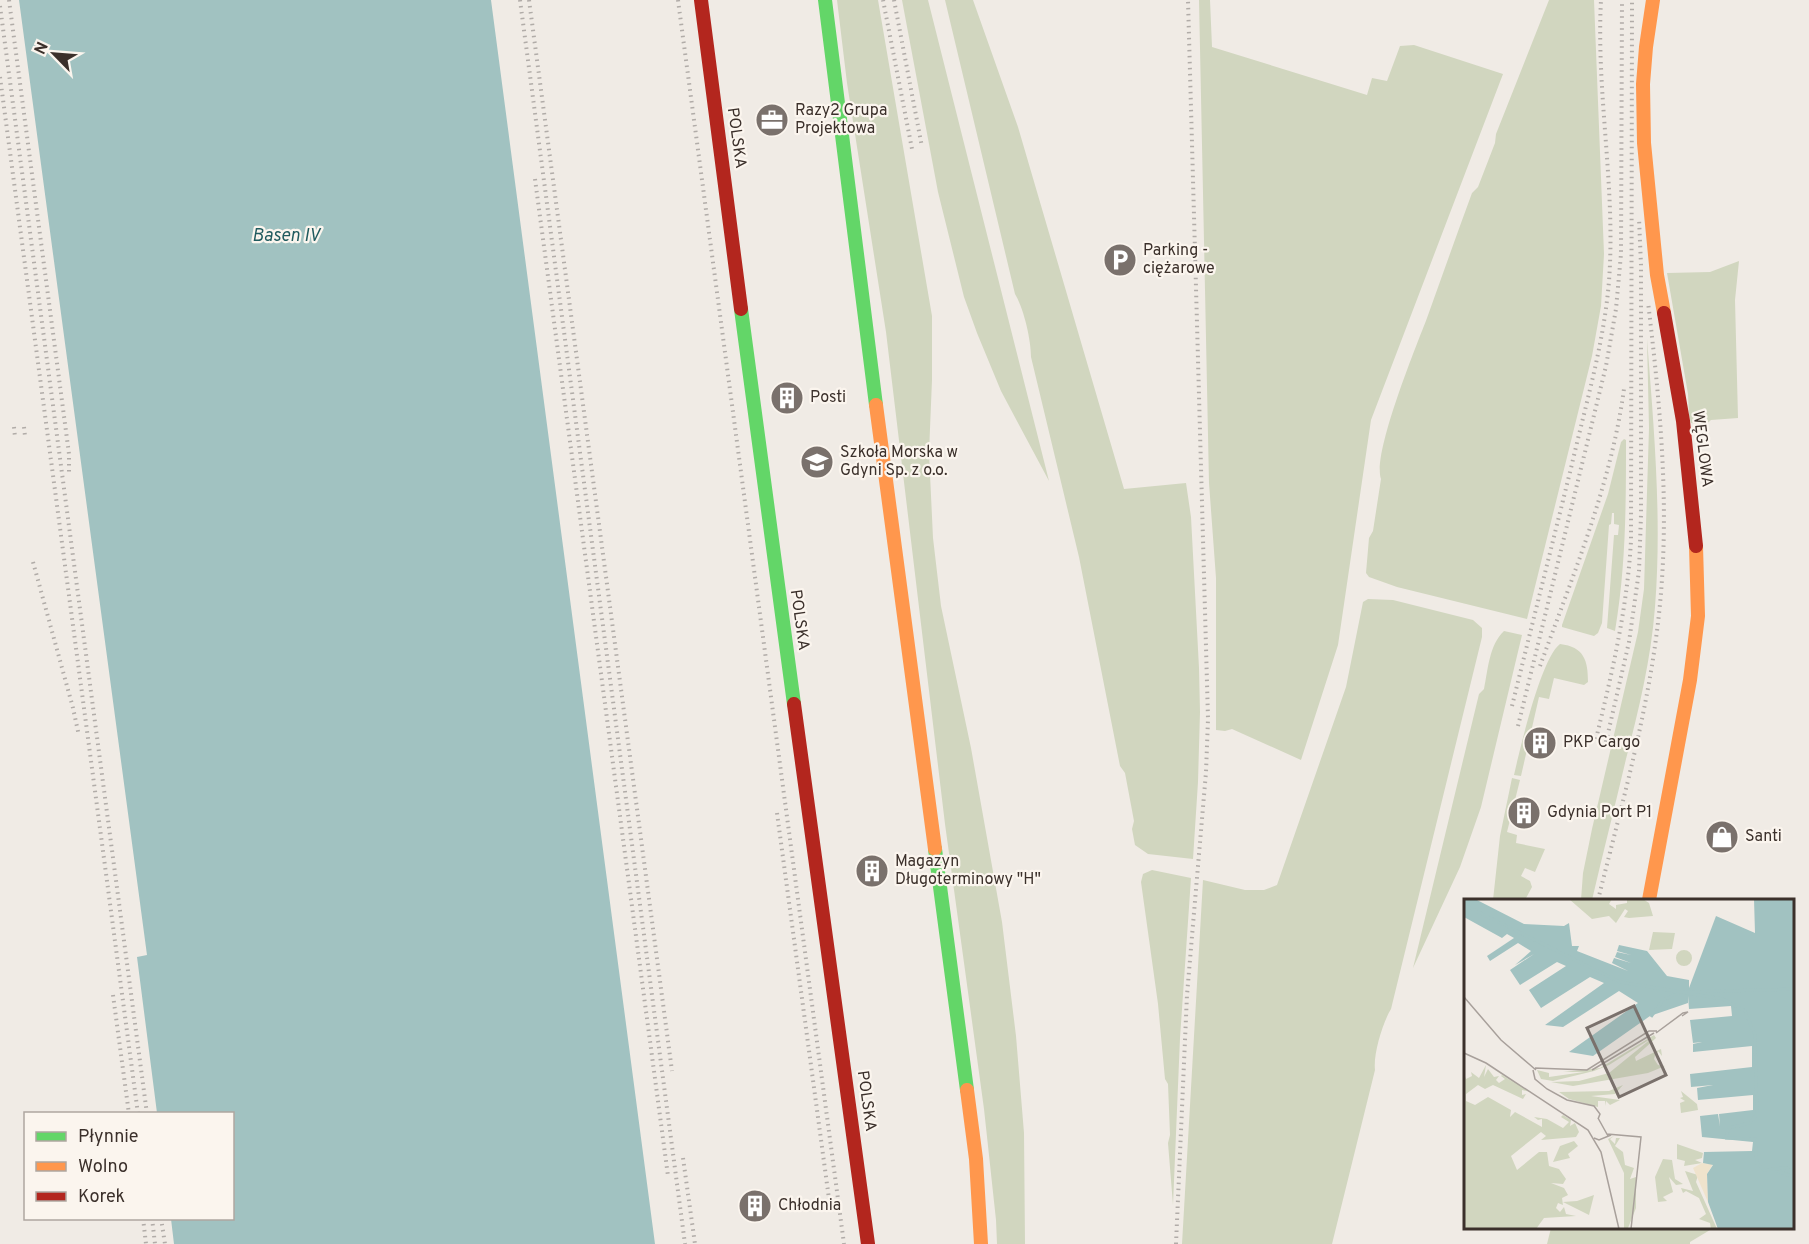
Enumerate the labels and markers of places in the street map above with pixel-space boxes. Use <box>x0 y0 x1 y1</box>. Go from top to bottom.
place label: Razy2 Grupa Projektowa <box>795 101 887 139</box>
office icon: Razy2 Grupa Projektowa <box>754 102 790 138</box>
place label: Parking - ciężarowe <box>1143 241 1215 279</box>
parking icon: Parking - ciężarowe <box>1102 242 1138 278</box>
building icon: Posti <box>769 380 805 416</box>
place label: Posti <box>810 388 846 408</box>
place label: Szkoła Morska w Gdyni Sp. z o.o. <box>840 443 958 481</box>
school or university icon: Szkoła Morska w Gdyni Sp. z o.o. <box>799 444 835 480</box>
building icon: PKP Cargo <box>1522 725 1558 761</box>
place label: PKP Cargo <box>1563 733 1640 753</box>
building icon: Gdynia Port P1 <box>1506 795 1542 831</box>
place label: Gdynia Port P1 <box>1547 803 1652 823</box>
shop icon: Santi <box>1704 819 1740 855</box>
place label: Santi <box>1745 827 1782 847</box>
place label: Magazyn Długoterminowy "H" <box>895 852 1041 890</box>
building icon: Magazyn Długoterminowy "H" <box>854 853 890 889</box>
building icon: Chłodnia <box>737 1188 773 1224</box>
place label: Chłodnia <box>778 1196 841 1216</box>

